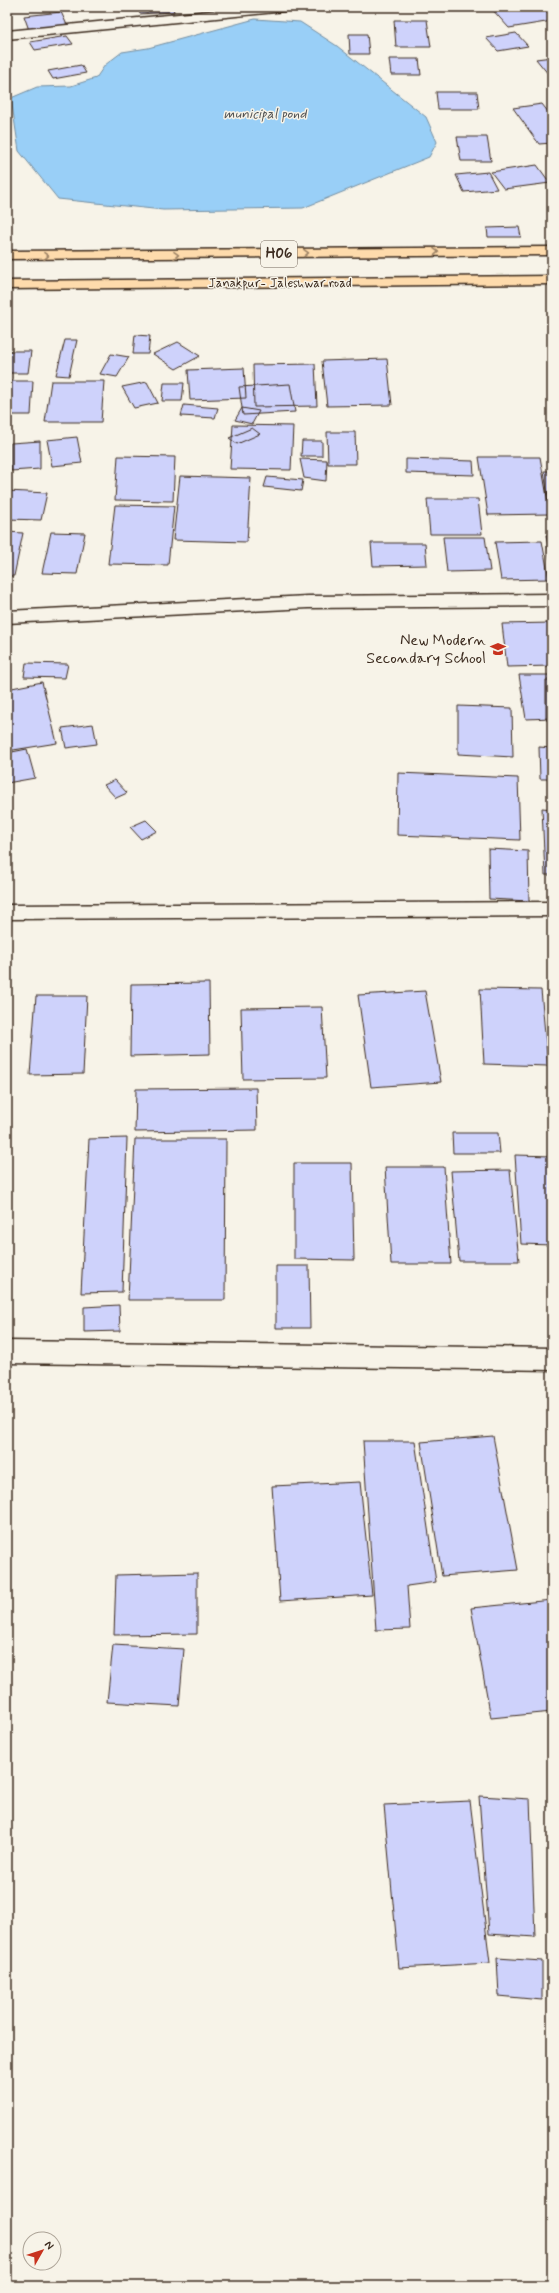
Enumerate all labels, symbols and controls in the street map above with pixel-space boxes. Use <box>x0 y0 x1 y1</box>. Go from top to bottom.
water label: municipal pond <box>224 105 307 123</box>
road number: H06 <box>261 241 297 267</box>
one-way arrow <box>433 248 439 256</box>
one-way arrow <box>303 249 309 257</box>
one-way arrow <box>173 251 179 259</box>
one-way arrow <box>43 252 49 260</box>
street label: Janakpur- Jaleshwar road <box>208 275 352 292</box>
place label: New Modern Secondary School <box>366 630 486 669</box>
school or university icon: New Modern Secondary School <box>489 640 507 658</box>
north arrow <box>22 2231 62 2271</box>
text: N <box>41 2238 57 2253</box>

